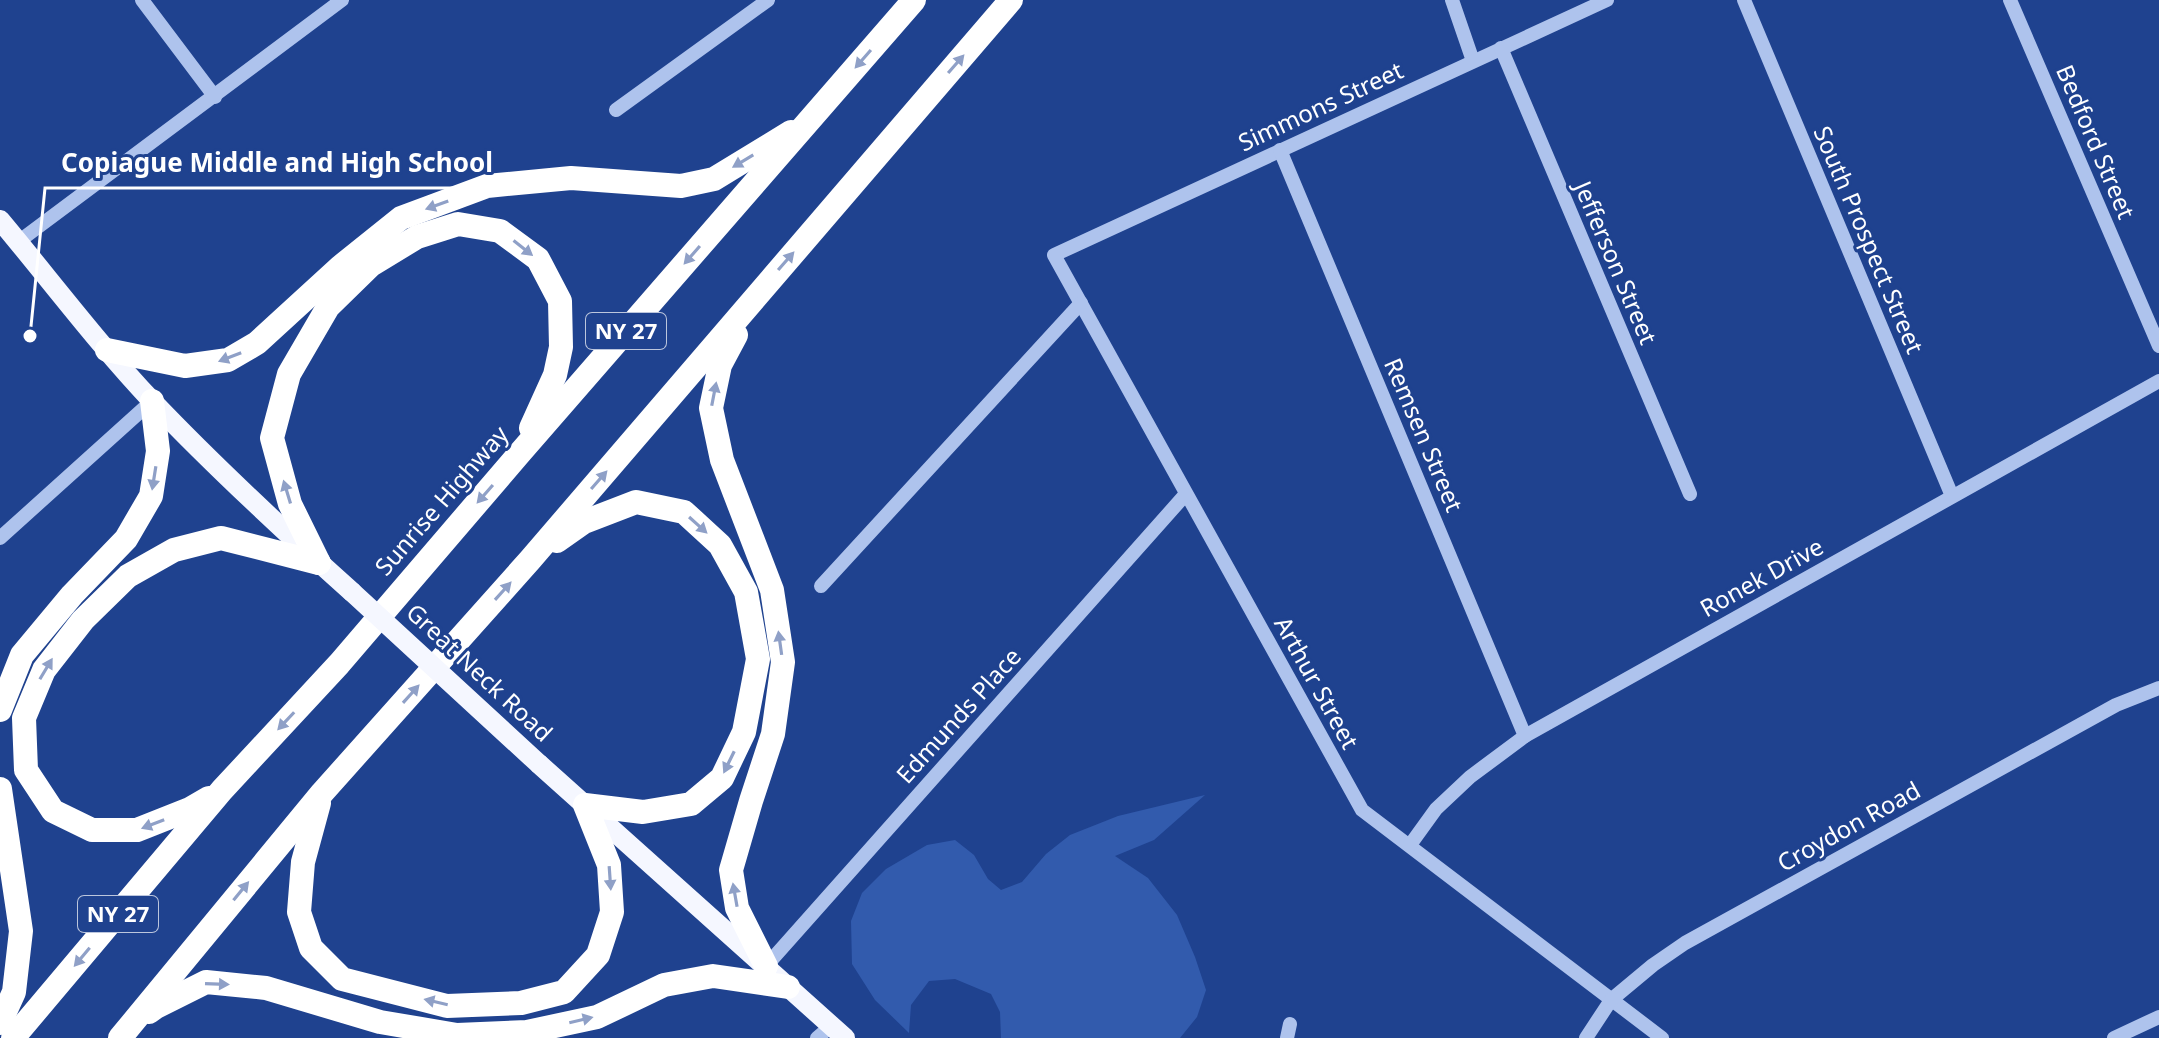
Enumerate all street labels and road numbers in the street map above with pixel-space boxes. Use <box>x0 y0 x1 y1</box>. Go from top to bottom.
street label: Simmons Street <box>1233 53 1408 158</box>
street label: Bedford Street <box>2049 59 2144 224</box>
street label: South Prospect Street <box>1807 121 1932 358</box>
street label: Jefferson Street <box>1566 174 1666 349</box>
road number: NY 27 <box>586 313 666 349</box>
street label: Remsen Street <box>1377 352 1472 517</box>
street label: Sunrise Highway <box>367 418 516 582</box>
street label: Ronek Drive <box>1694 529 1829 624</box>
street label: Great Neck Road <box>400 595 560 748</box>
street label: Arthur Street <box>1267 610 1367 755</box>
street label: Edmunds Place <box>888 640 1028 790</box>
street label: Croydon Road <box>1771 773 1926 879</box>
road number: NY 27 <box>78 896 158 932</box>

